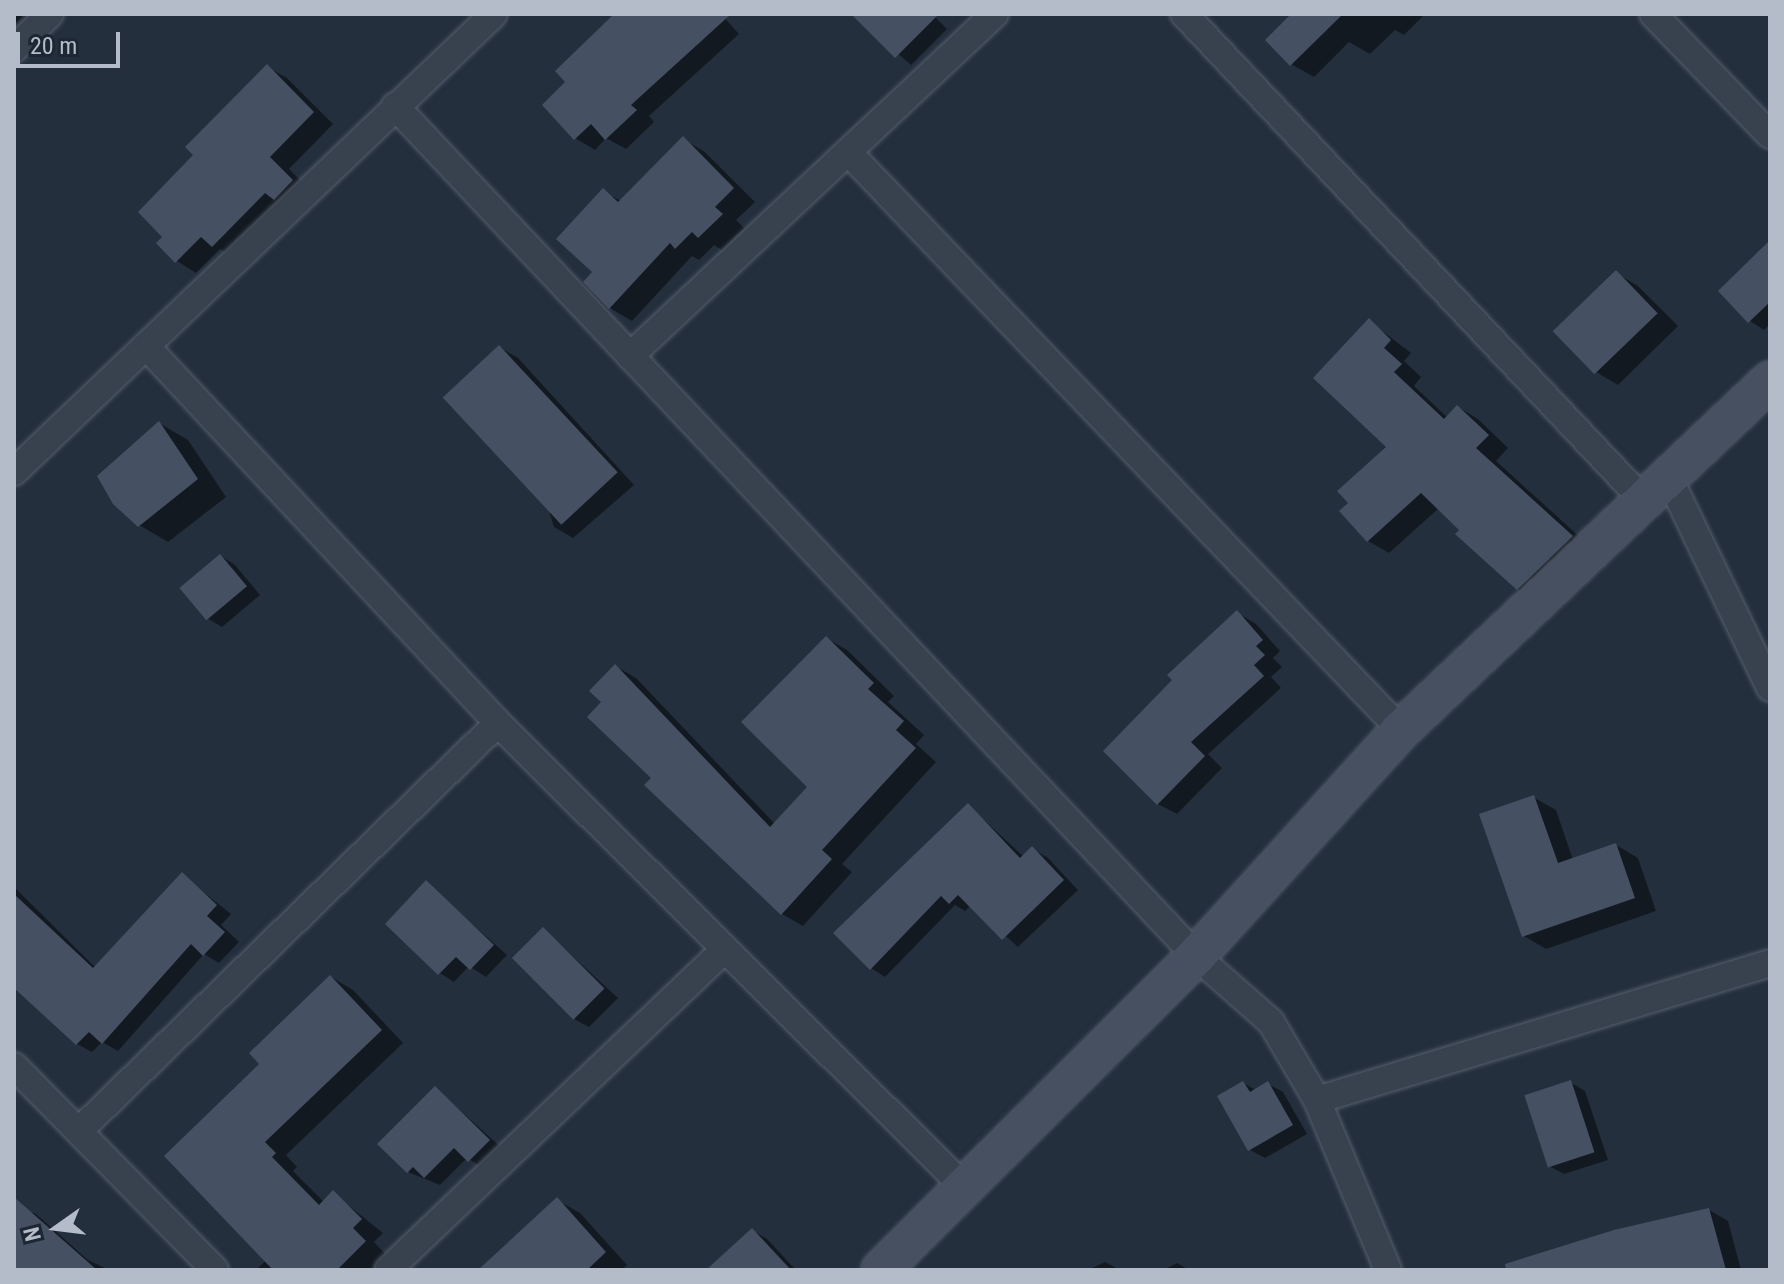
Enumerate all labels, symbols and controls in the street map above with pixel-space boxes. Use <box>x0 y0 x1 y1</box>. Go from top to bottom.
scale bar <box>20 16 124 66</box>
text: 20 m <box>30 32 77 60</box>
north arrow <box>16 1188 96 1268</box>
text: N <box>18 1224 46 1244</box>

